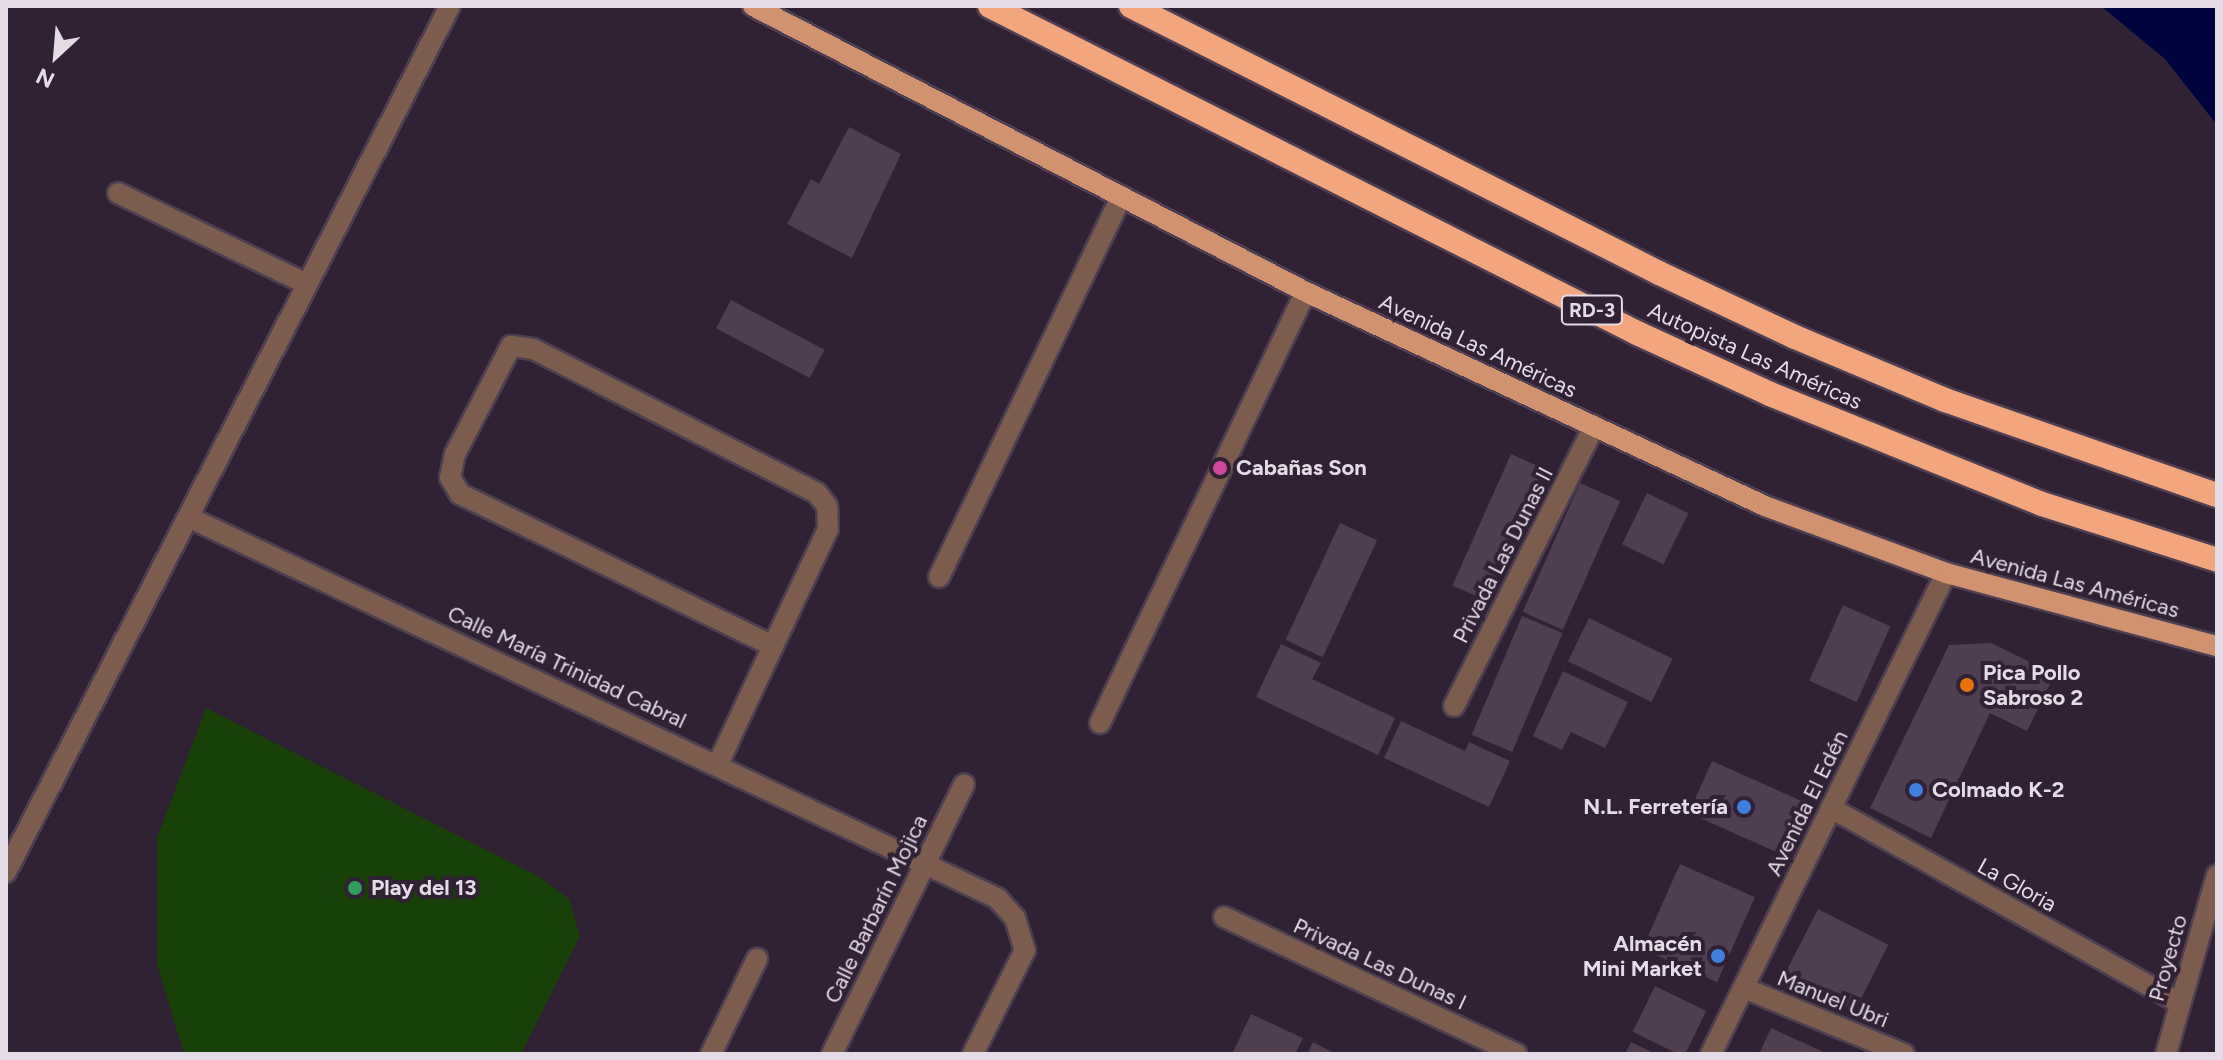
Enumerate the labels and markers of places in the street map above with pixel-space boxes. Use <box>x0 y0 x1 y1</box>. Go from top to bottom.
place label: Cabañas Son <box>1236 455 1367 481</box>
marker: Cabañas Son <box>1211 459 1229 477</box>
place label: Pica Pollo Sabroso 2 <box>1983 659 2083 710</box>
marker: Pica Pollo Sabroso 2 <box>1958 676 1976 694</box>
place label: Colmado K-2 <box>1932 777 2065 803</box>
marker: Colmado K-2 <box>1907 781 1925 799</box>
place label: N.L. Ferretería <box>1583 794 1728 820</box>
marker: N.L. Ferretería <box>1735 798 1753 816</box>
place label: Play del 13 <box>371 875 476 901</box>
marker: Play del 13 <box>346 879 364 897</box>
place label: Almacén Mini Market <box>1583 930 1702 982</box>
marker: Almacén Mini Market <box>1709 947 1727 965</box>

